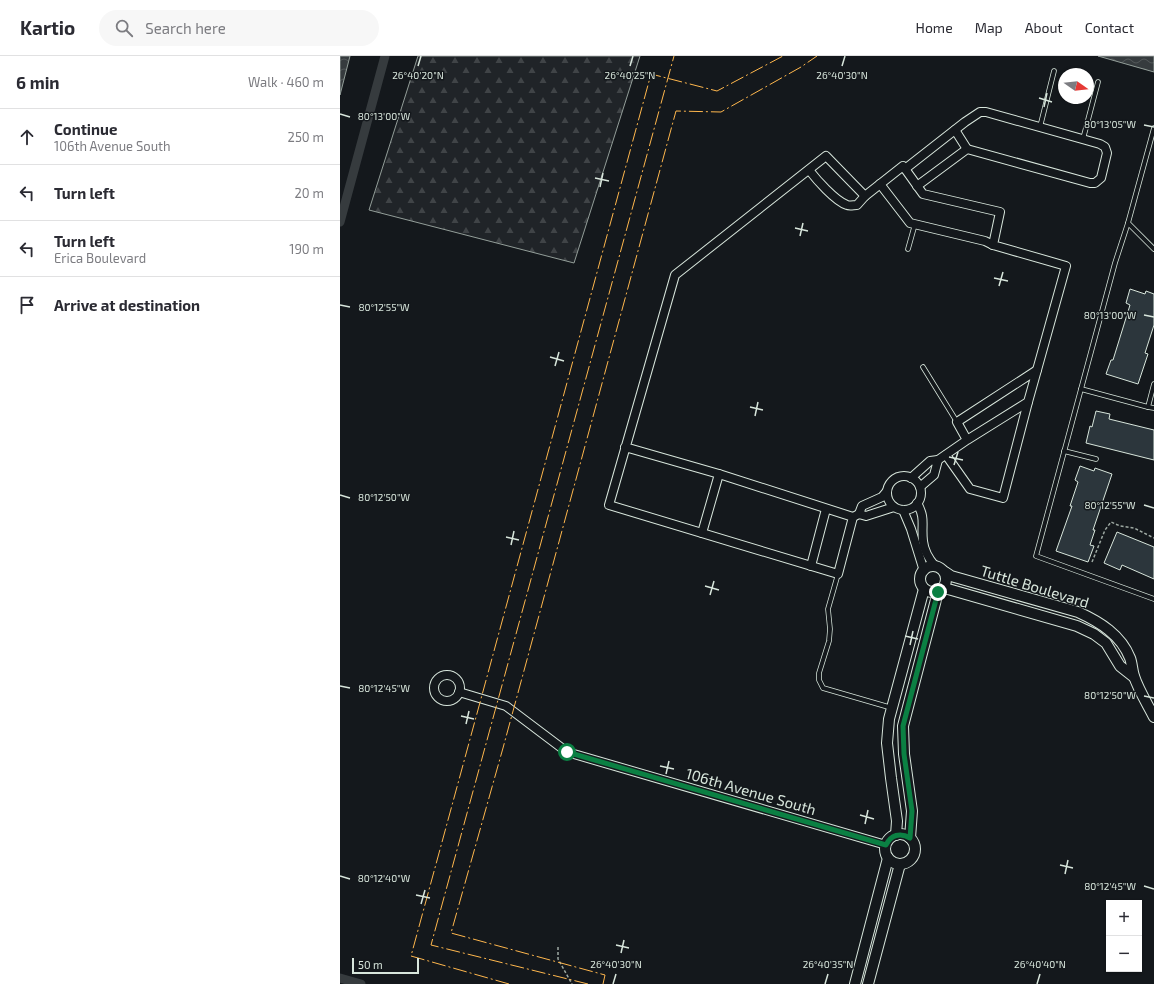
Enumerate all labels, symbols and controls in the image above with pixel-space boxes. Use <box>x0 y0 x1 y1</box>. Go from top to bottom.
search box <box>99 10 379 46</box>
text: Kartio <box>20 16 75 39</box>
icon: search <box>113 17 135 39</box>
text: Search here <box>145 19 226 37</box>
text: Home <box>916 19 953 36</box>
text: Map <box>975 19 1003 36</box>
text: About <box>1025 19 1063 36</box>
text: Contact <box>1085 19 1134 36</box>
north arrow <box>1058 68 1094 104</box>
text: 26°40'20"N <box>392 69 444 81</box>
text: 26°40'25"N <box>605 69 655 81</box>
text: 26°40'30"N <box>816 69 868 81</box>
text: 6 min <box>16 72 60 92</box>
text: Walk · 460 m <box>248 74 324 90</box>
text: 80°13'00"W <box>358 110 411 122</box>
text: 80°13'05"W <box>1084 118 1136 130</box>
text: Continue <box>54 120 117 138</box>
icon: ahead <box>16 126 38 148</box>
text: 250 m <box>288 129 324 145</box>
text: 106th Avenue South <box>54 138 171 154</box>
icon: left <box>16 182 38 204</box>
text: Turn left <box>54 184 115 202</box>
text: 20 m <box>295 185 324 201</box>
text: Turn left <box>54 232 115 250</box>
icon: left <box>16 238 38 260</box>
text: 190 m <box>289 241 324 257</box>
text: Erica Boulevard <box>54 250 146 266</box>
icon: arrive <box>16 294 38 316</box>
text: Arrive at destination <box>54 296 200 314</box>
text: 80°12'55"W <box>358 301 410 313</box>
text: 80°13'00"W <box>1084 309 1137 321</box>
text: 80°12'50"W <box>358 491 410 503</box>
text: 80°12'55"W <box>1084 499 1136 511</box>
street label: Tuttle Boulevard <box>979 561 1091 611</box>
route end <box>929 583 947 601</box>
text: 80°12'45"W <box>358 682 410 694</box>
text: 80°12'50"W <box>1084 689 1136 701</box>
route start <box>558 743 576 761</box>
street label: 106th Avenue South <box>684 764 818 818</box>
text: 80°12'40"W <box>358 872 411 884</box>
text: 80°12'45"W <box>1084 880 1136 892</box>
map controls <box>1106 900 1142 972</box>
button: + <box>1106 900 1142 936</box>
button: − <box>1106 936 1142 972</box>
scale bar <box>352 956 419 975</box>
text: 50 m <box>358 958 383 971</box>
text: 26°40'30"N <box>590 958 642 970</box>
text: 26°40'35"N <box>803 958 853 970</box>
text: 26°40'40"N <box>1014 958 1066 970</box>

